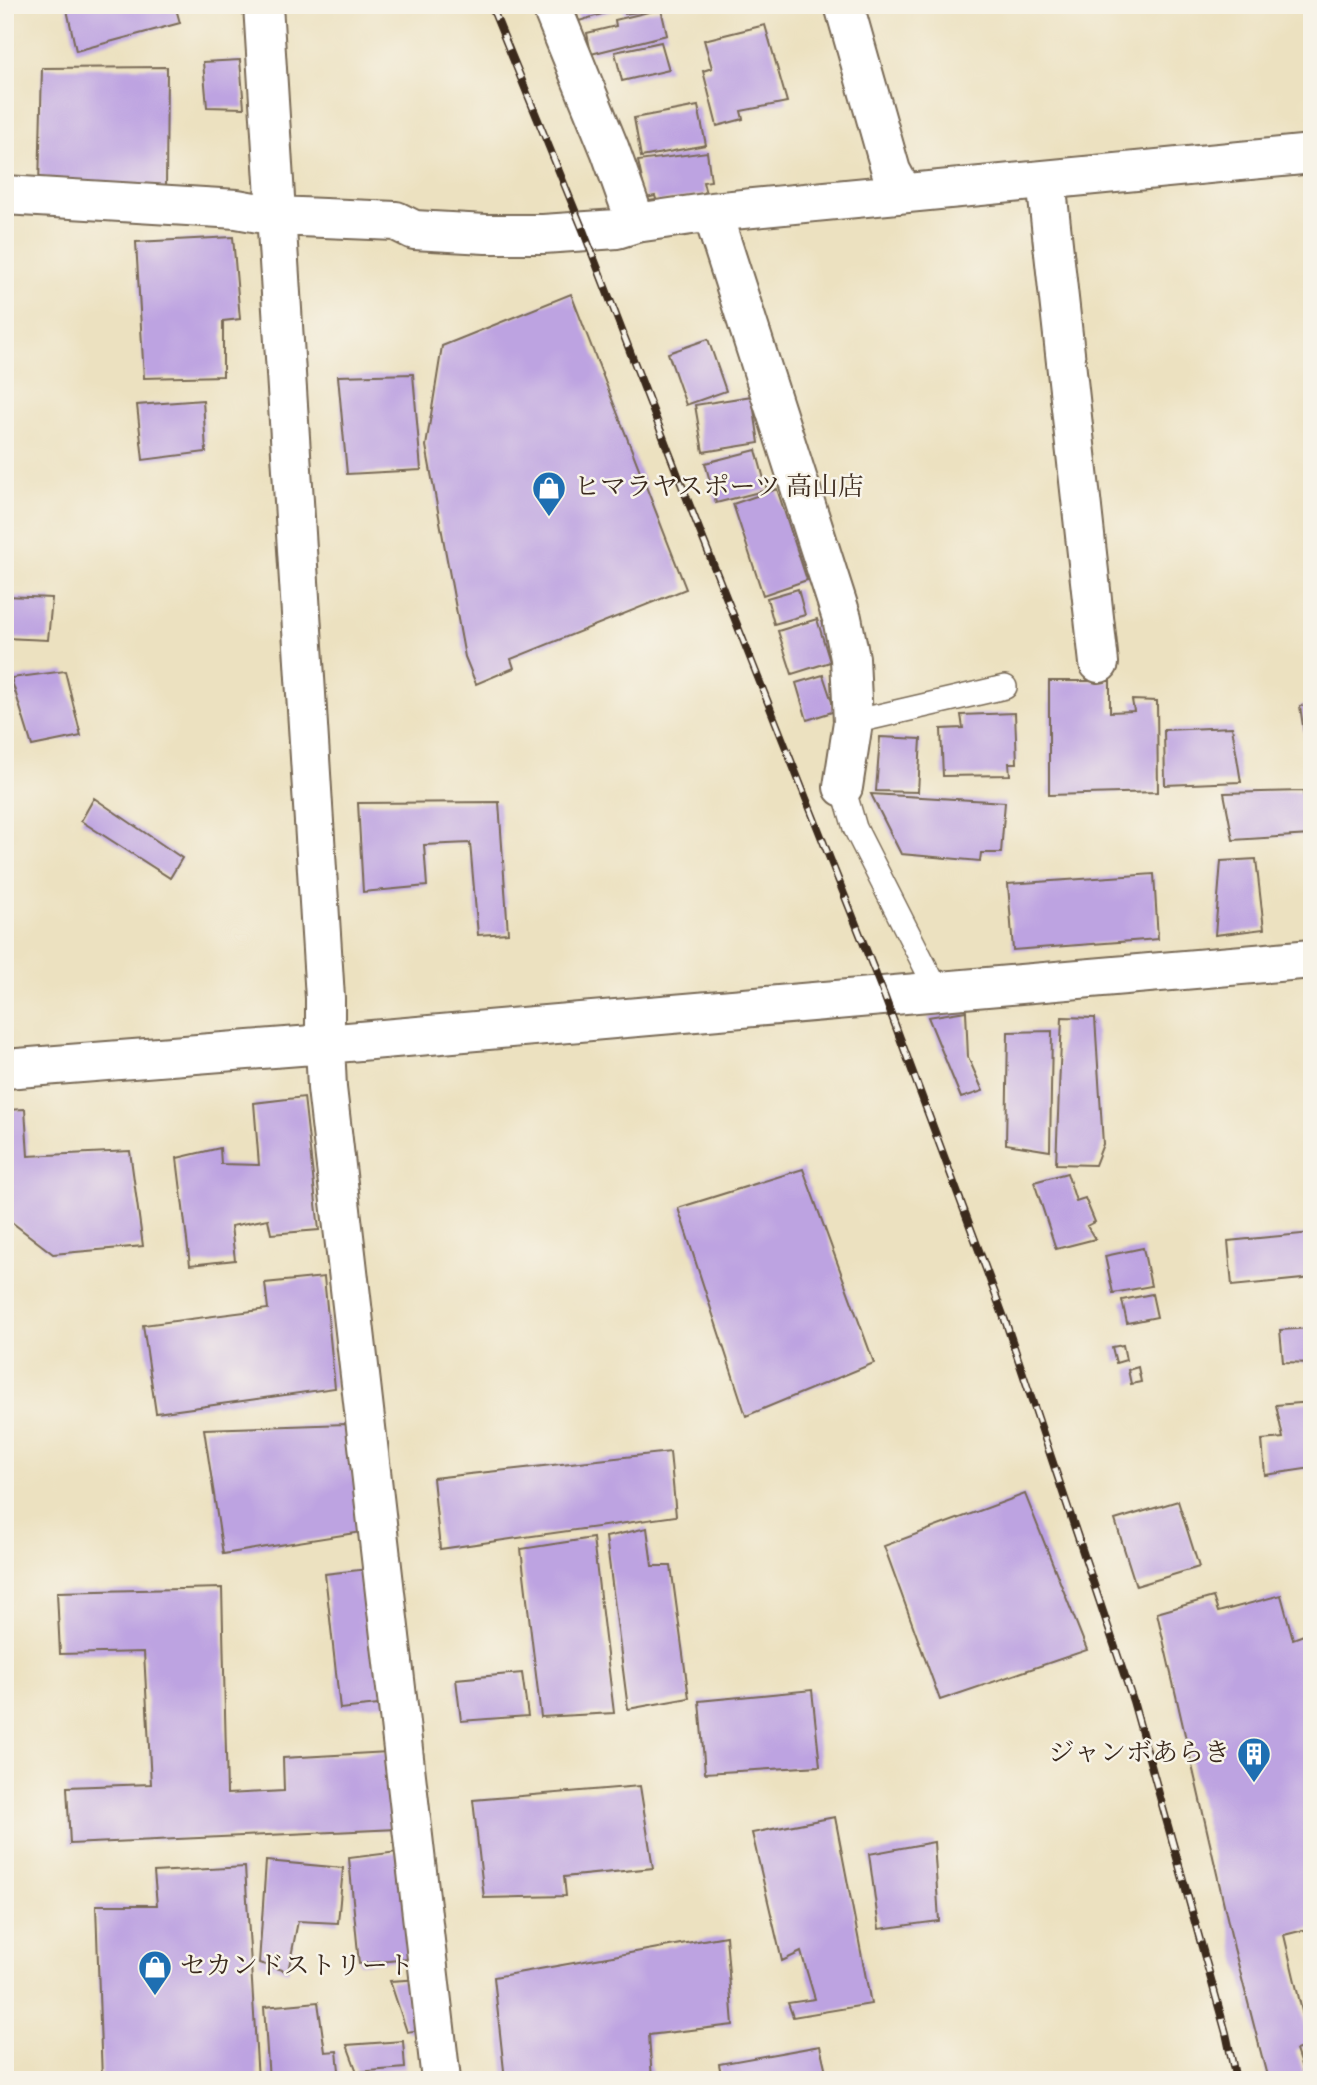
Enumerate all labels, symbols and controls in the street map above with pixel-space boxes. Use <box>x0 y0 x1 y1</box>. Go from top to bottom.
shop icon: ヒマラヤスポーツ 高山店 <box>530 469 568 518</box>
place label: ヒマラヤスポーツ 高山店 <box>574 470 864 507</box>
building icon: ジャンボあらき <box>1235 1735 1273 1784</box>
place label: ジャンボあらき <box>1049 1736 1230 1773</box>
shop icon: セカンドストリート <box>136 1948 174 1997</box>
place label: セカンドストリート <box>180 1949 414 1986</box>

